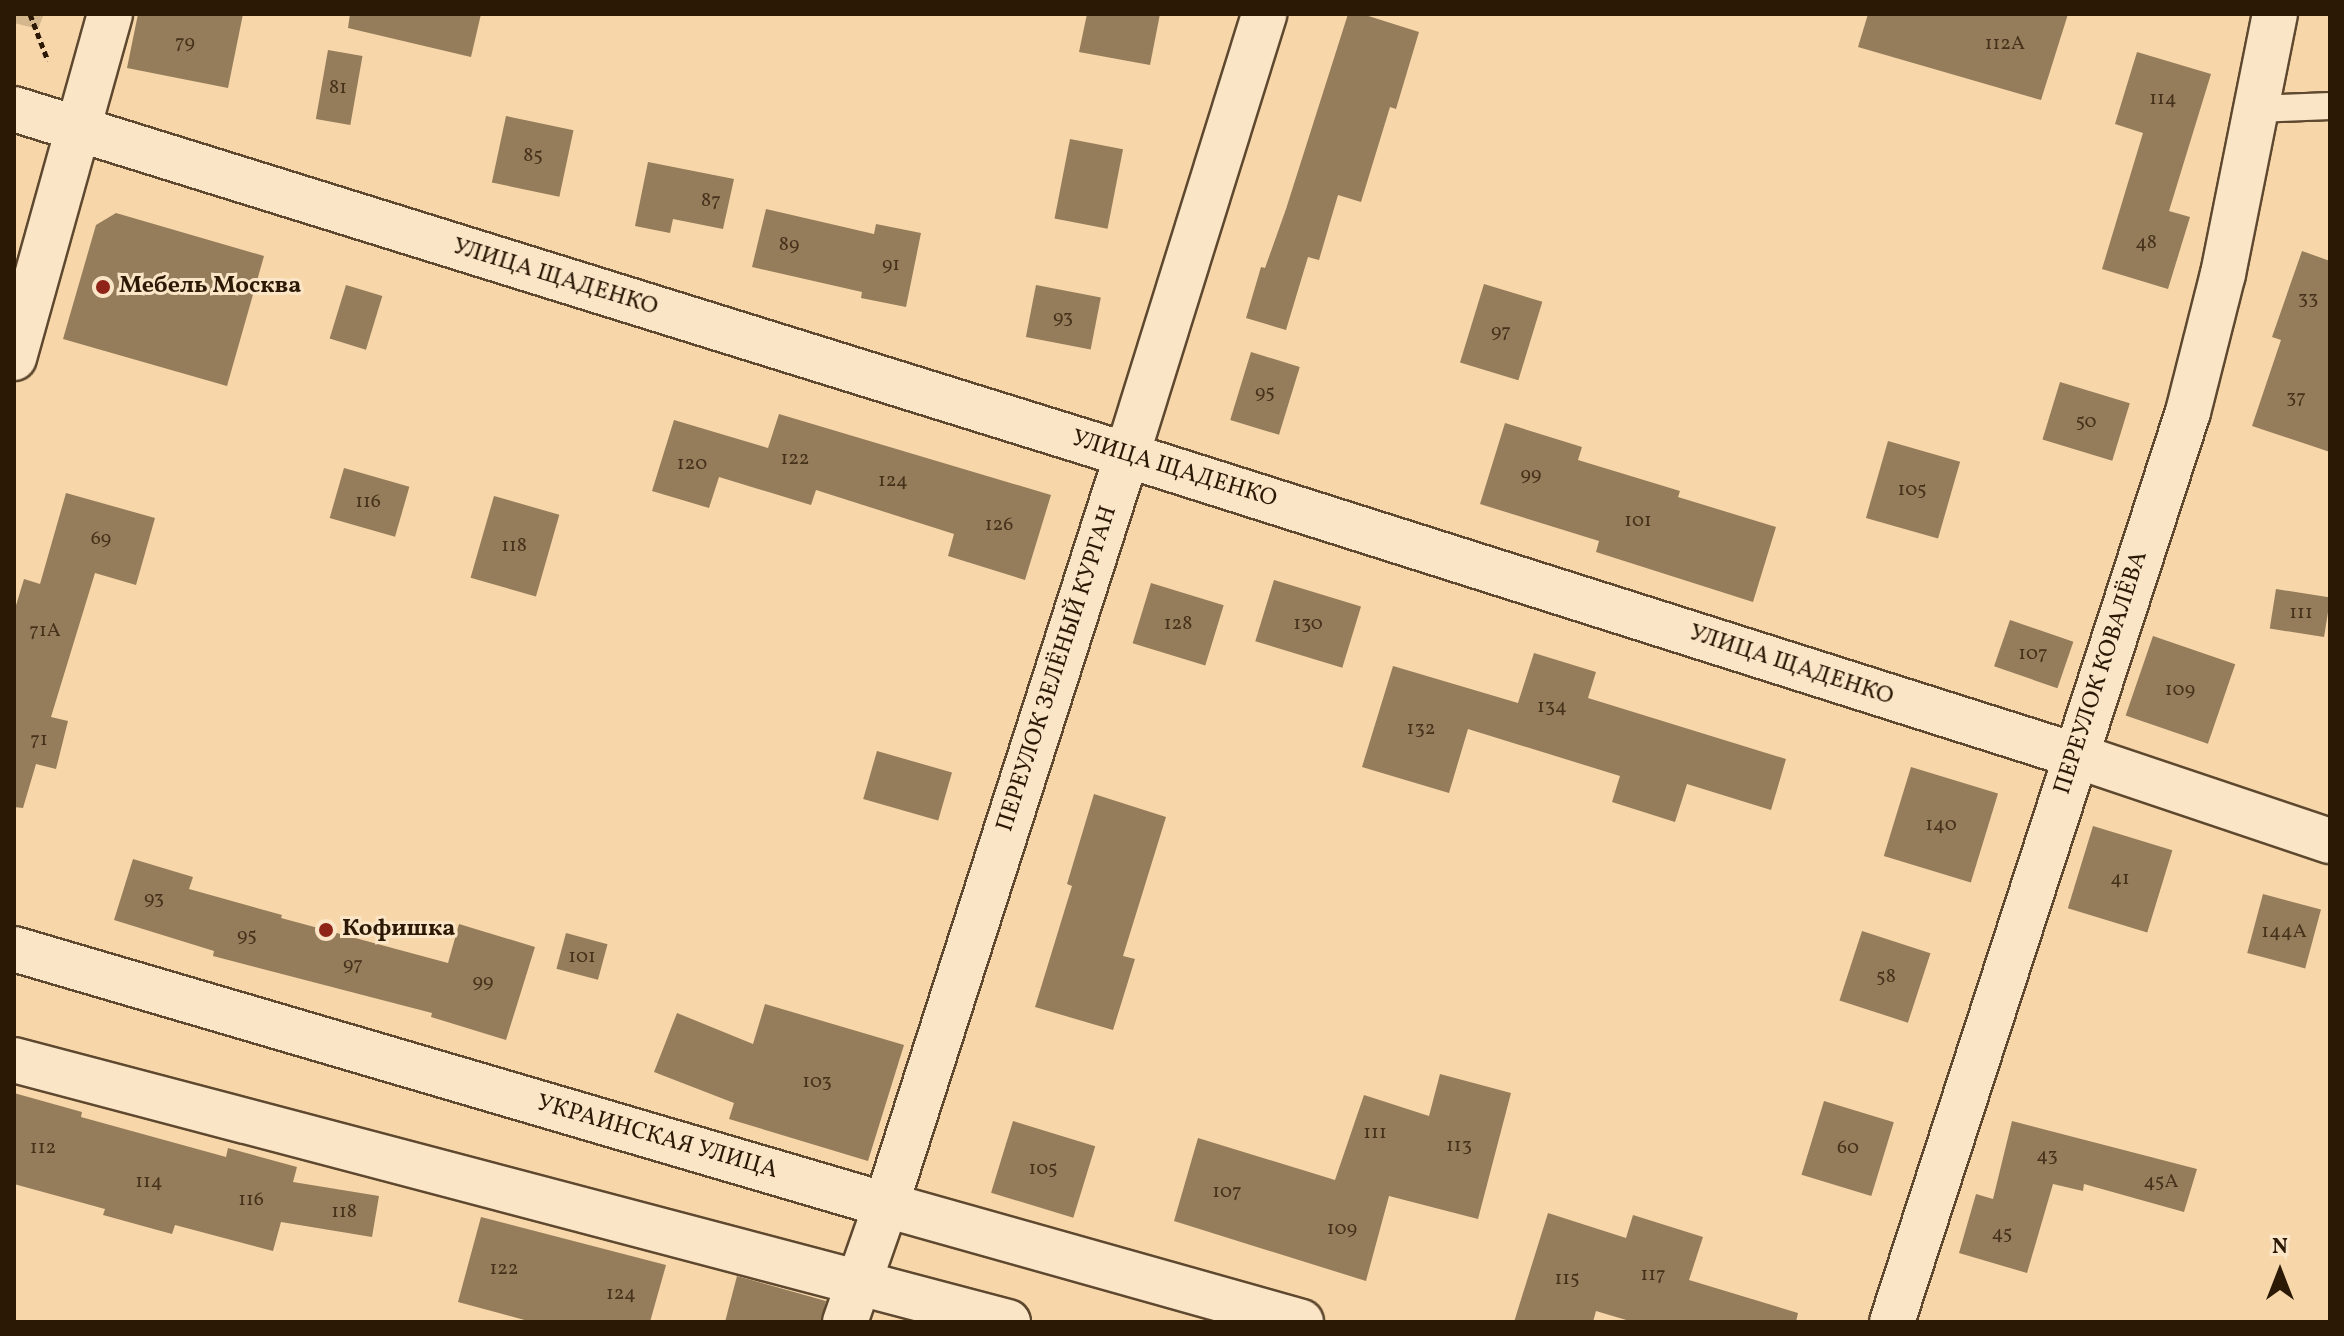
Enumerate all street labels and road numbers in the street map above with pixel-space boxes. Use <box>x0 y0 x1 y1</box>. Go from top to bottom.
street label: УЛИЦА ЩАДЕНКО <box>449 233 661 323</box>
street label: УЛИЦА ЩАДЕНКО <box>1068 425 1280 515</box>
street label: ПЕРЕУЛОК ЗЕЛЁНЫЙ КУРГАН <box>992 502 1124 836</box>
street label: ПЕРЕУЛОК КОВАЛЁВА <box>2049 548 2155 798</box>
street label: УЛИЦА ЩАДЕНКО <box>1685 619 1897 713</box>
street label: УКРАИНСКАЯ УЛИЦА <box>533 1090 781 1186</box>

